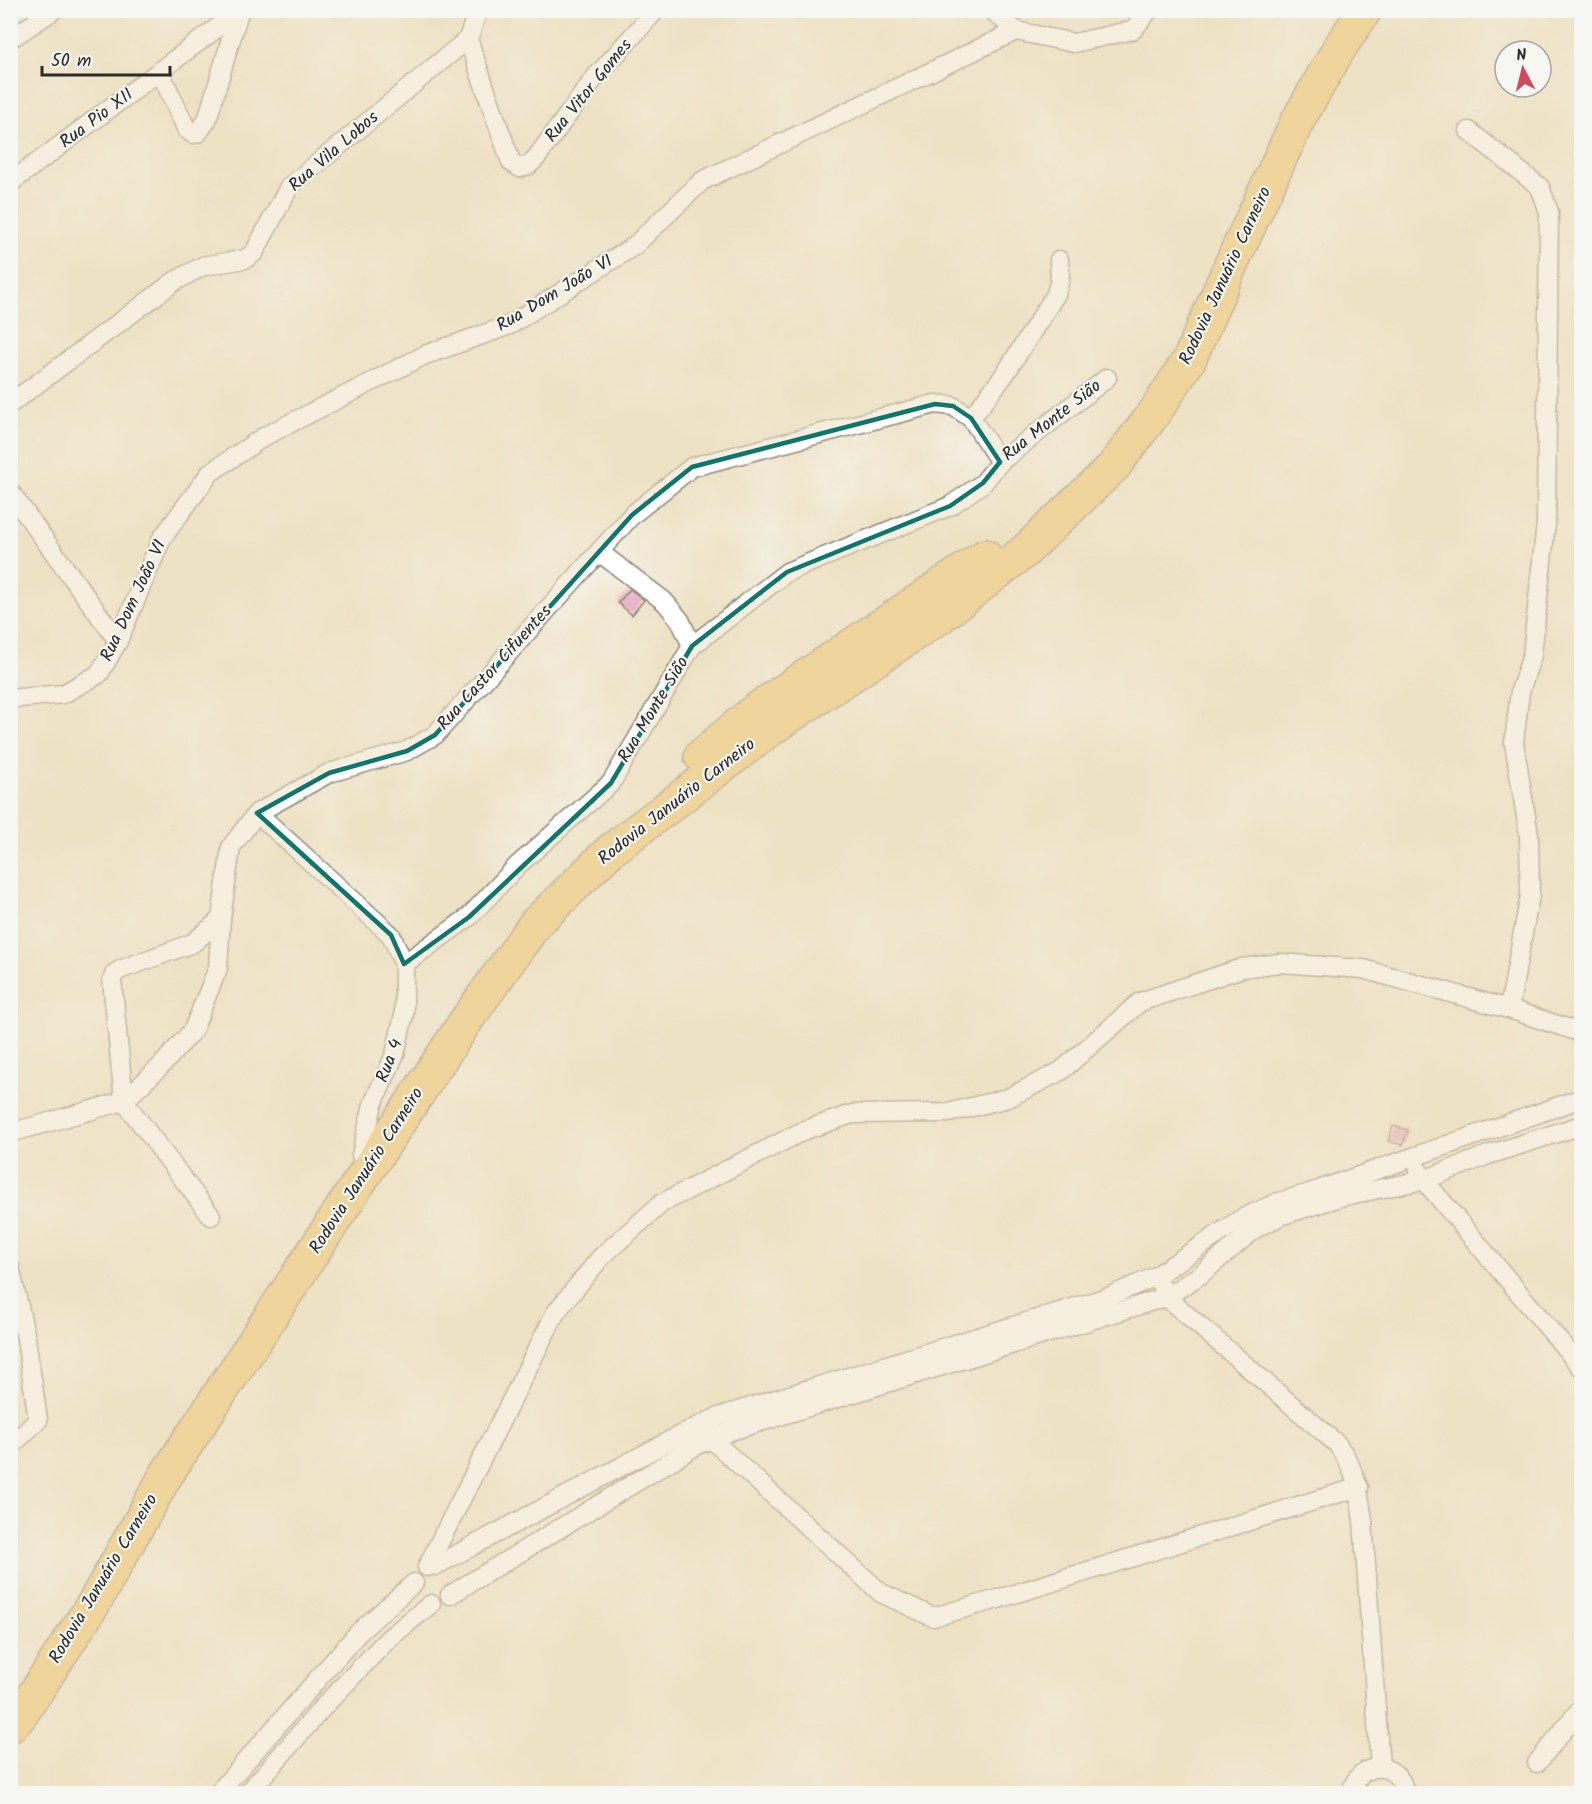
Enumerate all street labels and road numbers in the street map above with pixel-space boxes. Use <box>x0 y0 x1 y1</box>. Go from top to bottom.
street label: Rua Vitor Gomes <box>538 33 640 149</box>
street label: Rua Pio XII <box>54 81 140 157</box>
street label: Rua Vila Lobos <box>282 104 386 200</box>
street label: Rodovia Januário Carneiro <box>1172 182 1280 370</box>
street label: Rua Dom João VI <box>491 248 619 340</box>
street label: Rua Monte Sião <box>996 373 1108 469</box>
street label: Rua Dom João VI <box>93 535 175 667</box>
street label: Rua Castor Cifuentes <box>430 598 560 738</box>
street label: Rua Monte Sião <box>611 651 697 769</box>
street label: Rodovia Januário Carneiro <box>592 731 762 873</box>
street label: Rua 4 <box>369 1035 411 1087</box>
street label: Rodovia Januário Carneiro <box>302 1082 432 1260</box>
street label: Rodovia Januário Carneiro <box>42 1488 166 1670</box>

